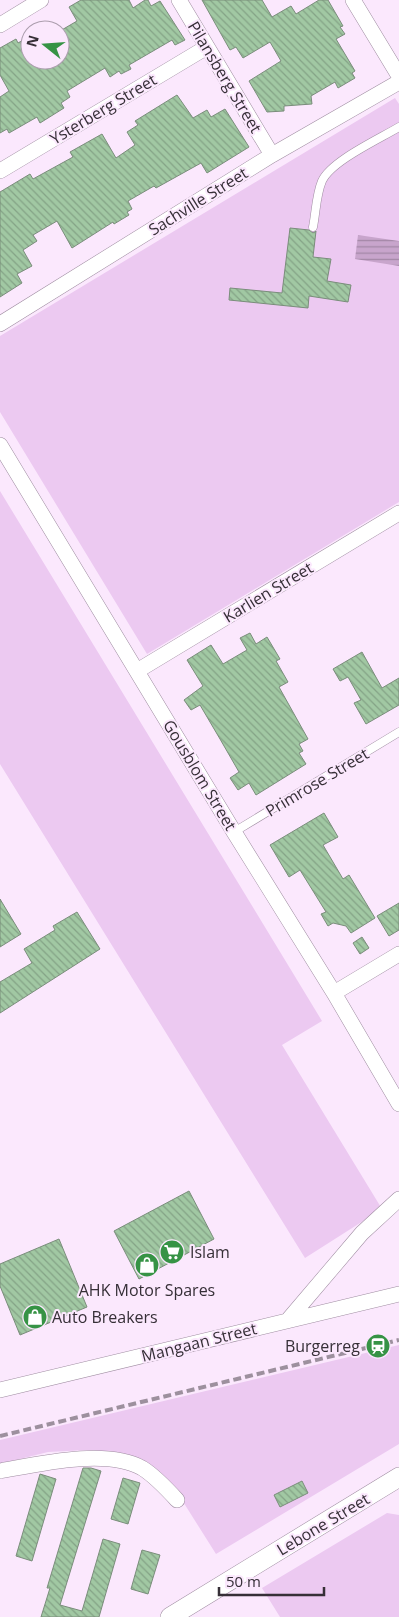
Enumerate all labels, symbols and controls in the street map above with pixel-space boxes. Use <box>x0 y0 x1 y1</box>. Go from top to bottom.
street label: Pilansberg Street <box>183 17 267 137</box>
north arrow <box>20 20 70 70</box>
text: N <box>21 33 43 49</box>
street label: Ysterberg Street <box>46 68 161 149</box>
street label: Sachville Street <box>144 162 252 240</box>
street label: Karlien Street <box>219 556 317 627</box>
street label: Gousblom Street <box>158 715 242 835</box>
street label: Primrose Street <box>261 742 373 821</box>
supermarket icon: Islam <box>159 1239 185 1265</box>
place label: Islam <box>190 1241 230 1263</box>
shop icon: AHK Motor Spares <box>134 1252 160 1278</box>
place label: AHK Motor Spares <box>79 1279 215 1301</box>
shop icon: Auto Breakers <box>22 1304 48 1330</box>
place label: Auto Breakers <box>52 1306 158 1328</box>
street label: Mangaan Street <box>139 1317 259 1367</box>
station icon: Burgerreg <box>365 1333 391 1359</box>
place label: Burgerreg <box>285 1335 360 1357</box>
street label: Lebone Street <box>273 1488 374 1560</box>
scale bar <box>219 1564 324 1596</box>
text: 50 m <box>226 1571 261 1591</box>

